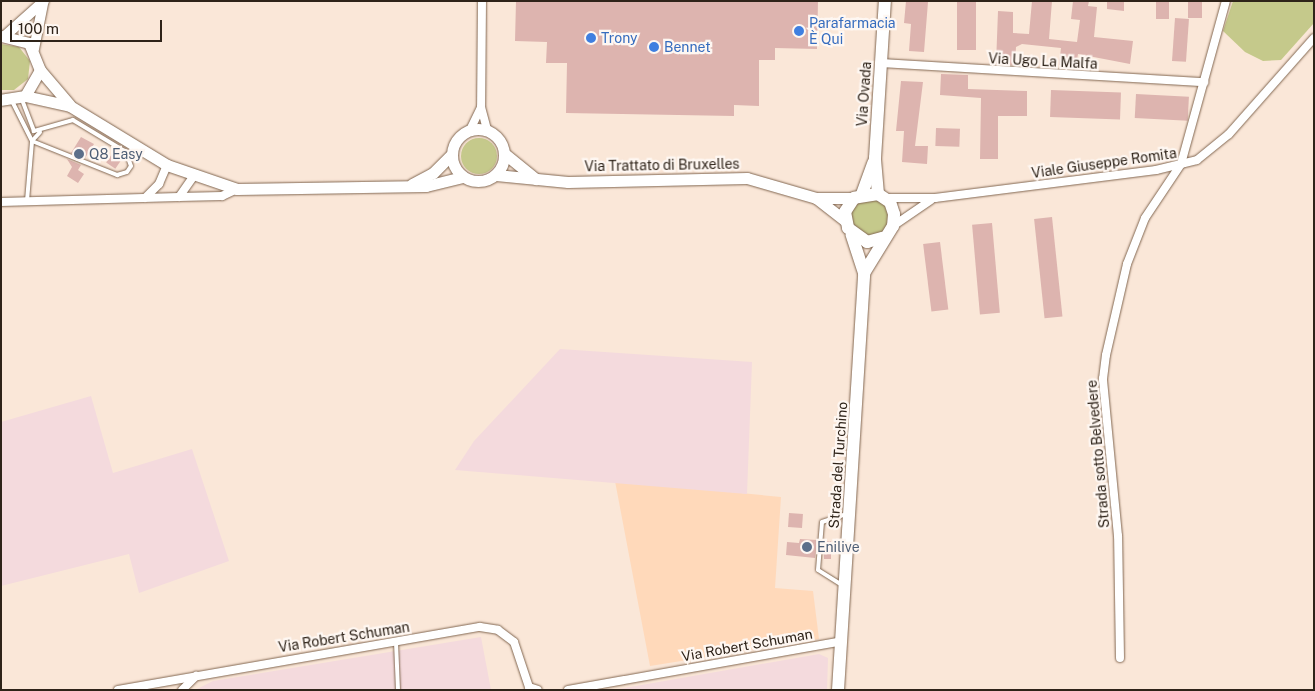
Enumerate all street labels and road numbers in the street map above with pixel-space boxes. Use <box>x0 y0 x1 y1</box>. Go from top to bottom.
street label: Via Ugo La Malfa <box>988 50 1098 72</box>
street label: Via Ovada <box>853 61 875 127</box>
street label: Viale Giuseppe Romita <box>1030 144 1178 182</box>
street label: Via Trattato di Bruxelles <box>584 155 740 175</box>
street label: Strada sotto Belvedere <box>1083 379 1113 529</box>
street label: Strada del Turchino <box>825 401 851 529</box>
street label: Via Robert Schuman <box>277 618 411 656</box>
street label: Via Robert Schuman <box>680 625 814 665</box>

